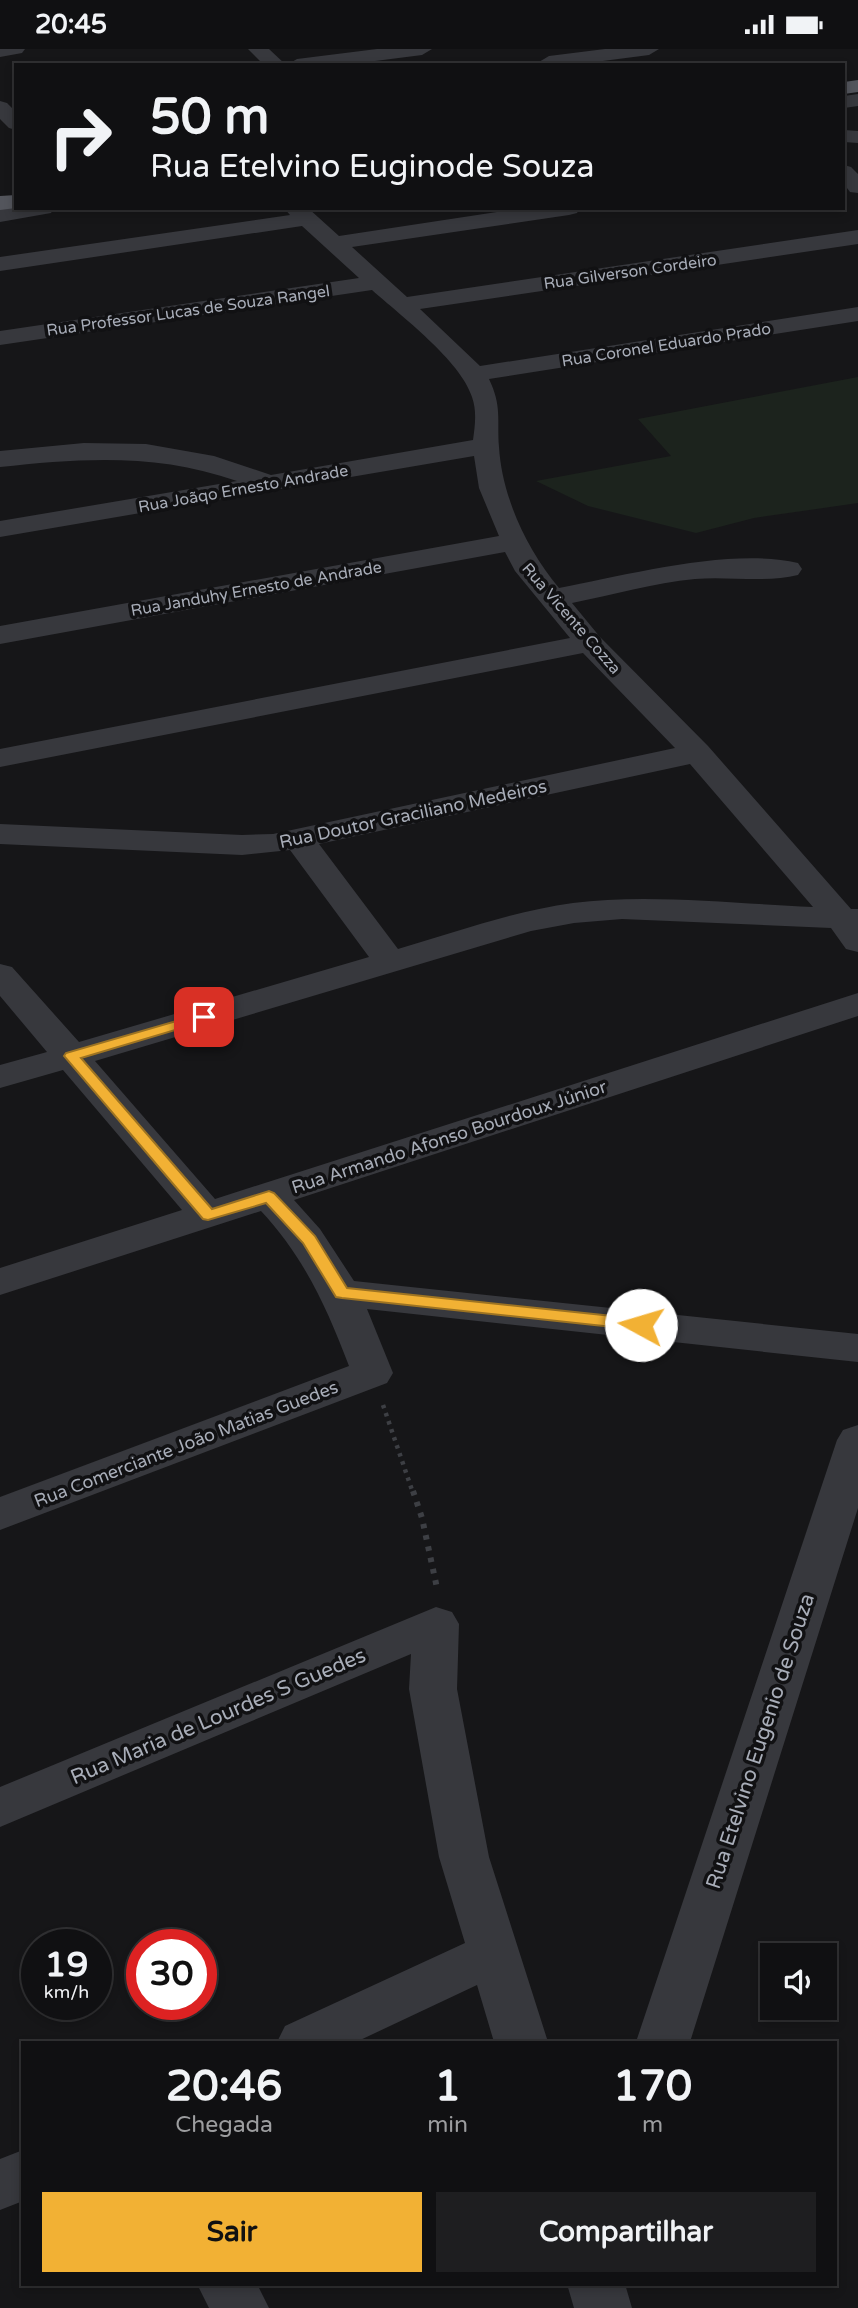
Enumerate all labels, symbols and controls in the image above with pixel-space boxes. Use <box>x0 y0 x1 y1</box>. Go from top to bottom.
text: 20:45 <box>35 9 107 40</box>
text: 50 m <box>150 88 269 147</box>
icon: right <box>35 91 126 182</box>
text: Rua Etelvino Euginode Souza <box>150 148 595 186</box>
street label: Rua Gilverson Cordeiro <box>542 250 718 294</box>
street label: Rua Professor Lucas de Souza Rangel <box>45 281 331 341</box>
street label: Rua Coronel Eduardo Prado <box>560 319 772 371</box>
street label: Rua Joãqo Ernesto Andrade <box>137 461 350 517</box>
street label: Rua Janduhy Ernesto de Andrade <box>129 557 383 621</box>
street label: Rua Vicente Cozza <box>517 559 625 678</box>
street label: Rua Doutor Graciliano Medeiros <box>277 775 549 853</box>
pin <box>174 987 234 1047</box>
icon: arrive <box>185 998 223 1036</box>
street label: Rua Armando Afonso Bourdoux Júnior <box>289 1076 609 1198</box>
position arrow <box>604 1288 678 1362</box>
street label: Rua Comerciante João Matias Guedes <box>31 1376 341 1512</box>
street label: Rua Etelvino Eugenio de Souza <box>701 1590 820 1892</box>
street label: Rua Maria de Lourdes S Guedes <box>67 1643 370 1790</box>
speed limit sign: 30 <box>126 1929 217 2020</box>
map controls <box>760 1943 837 2020</box>
button: sound <box>760 1943 837 2020</box>
text: 19 <box>45 1944 88 1986</box>
text: km/h <box>44 1981 89 2003</box>
text: 20:46 <box>166 2061 282 2112</box>
text: 1 <box>434 2061 461 2112</box>
text: 170 <box>613 2061 692 2112</box>
text: Chegada <box>175 2111 273 2139</box>
text: min <box>427 2111 468 2139</box>
text: m <box>642 2111 663 2139</box>
button: Sair <box>42 2192 422 2272</box>
button: Compartilhar <box>436 2192 816 2272</box>

